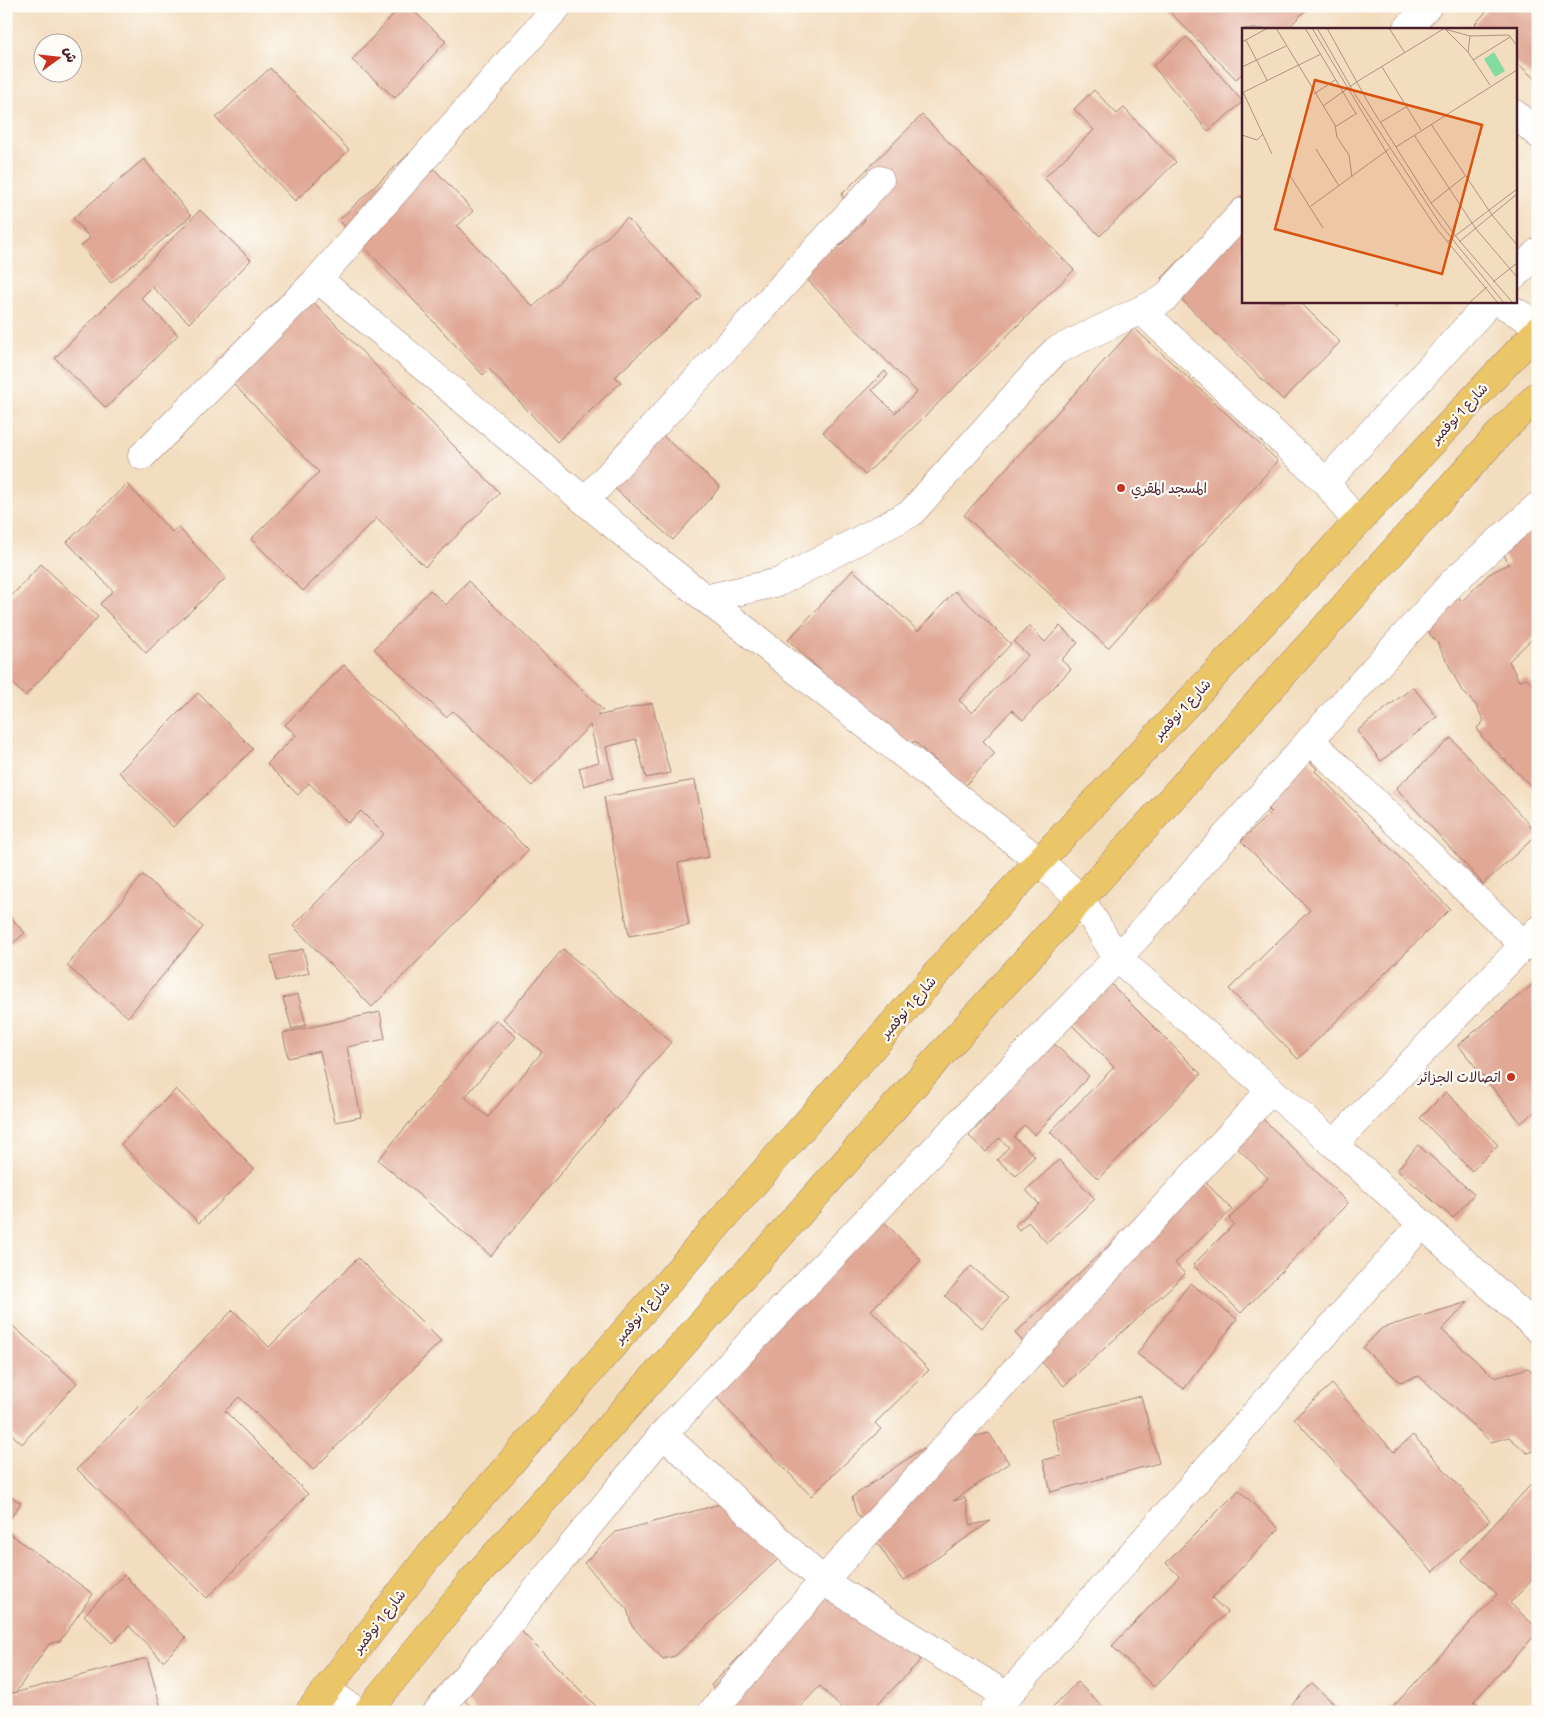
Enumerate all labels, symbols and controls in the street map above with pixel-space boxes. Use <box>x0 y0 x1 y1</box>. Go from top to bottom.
inset map <box>1242 28 1516 302</box>
north arrow <box>32 32 82 82</box>
text: ش <box>60 45 82 64</box>
street label: شارع 1 نوفمبر <box>1425 378 1492 448</box>
place label: المسجد المقري <box>1131 478 1207 499</box>
marker: المسجد المقري <box>1115 482 1127 494</box>
street label: شارع 1 نوفمبر <box>1148 674 1215 744</box>
street label: شارع 1 نوفمبر <box>875 972 941 1043</box>
place label: اتصالات الجزائر <box>1417 1067 1501 1086</box>
marker: اتصالات الجزائر <box>1505 1071 1517 1083</box>
street label: شارع 1 نوفمبر <box>609 1277 675 1348</box>
street label: شارع 1 نوفمبر <box>347 1585 410 1658</box>

